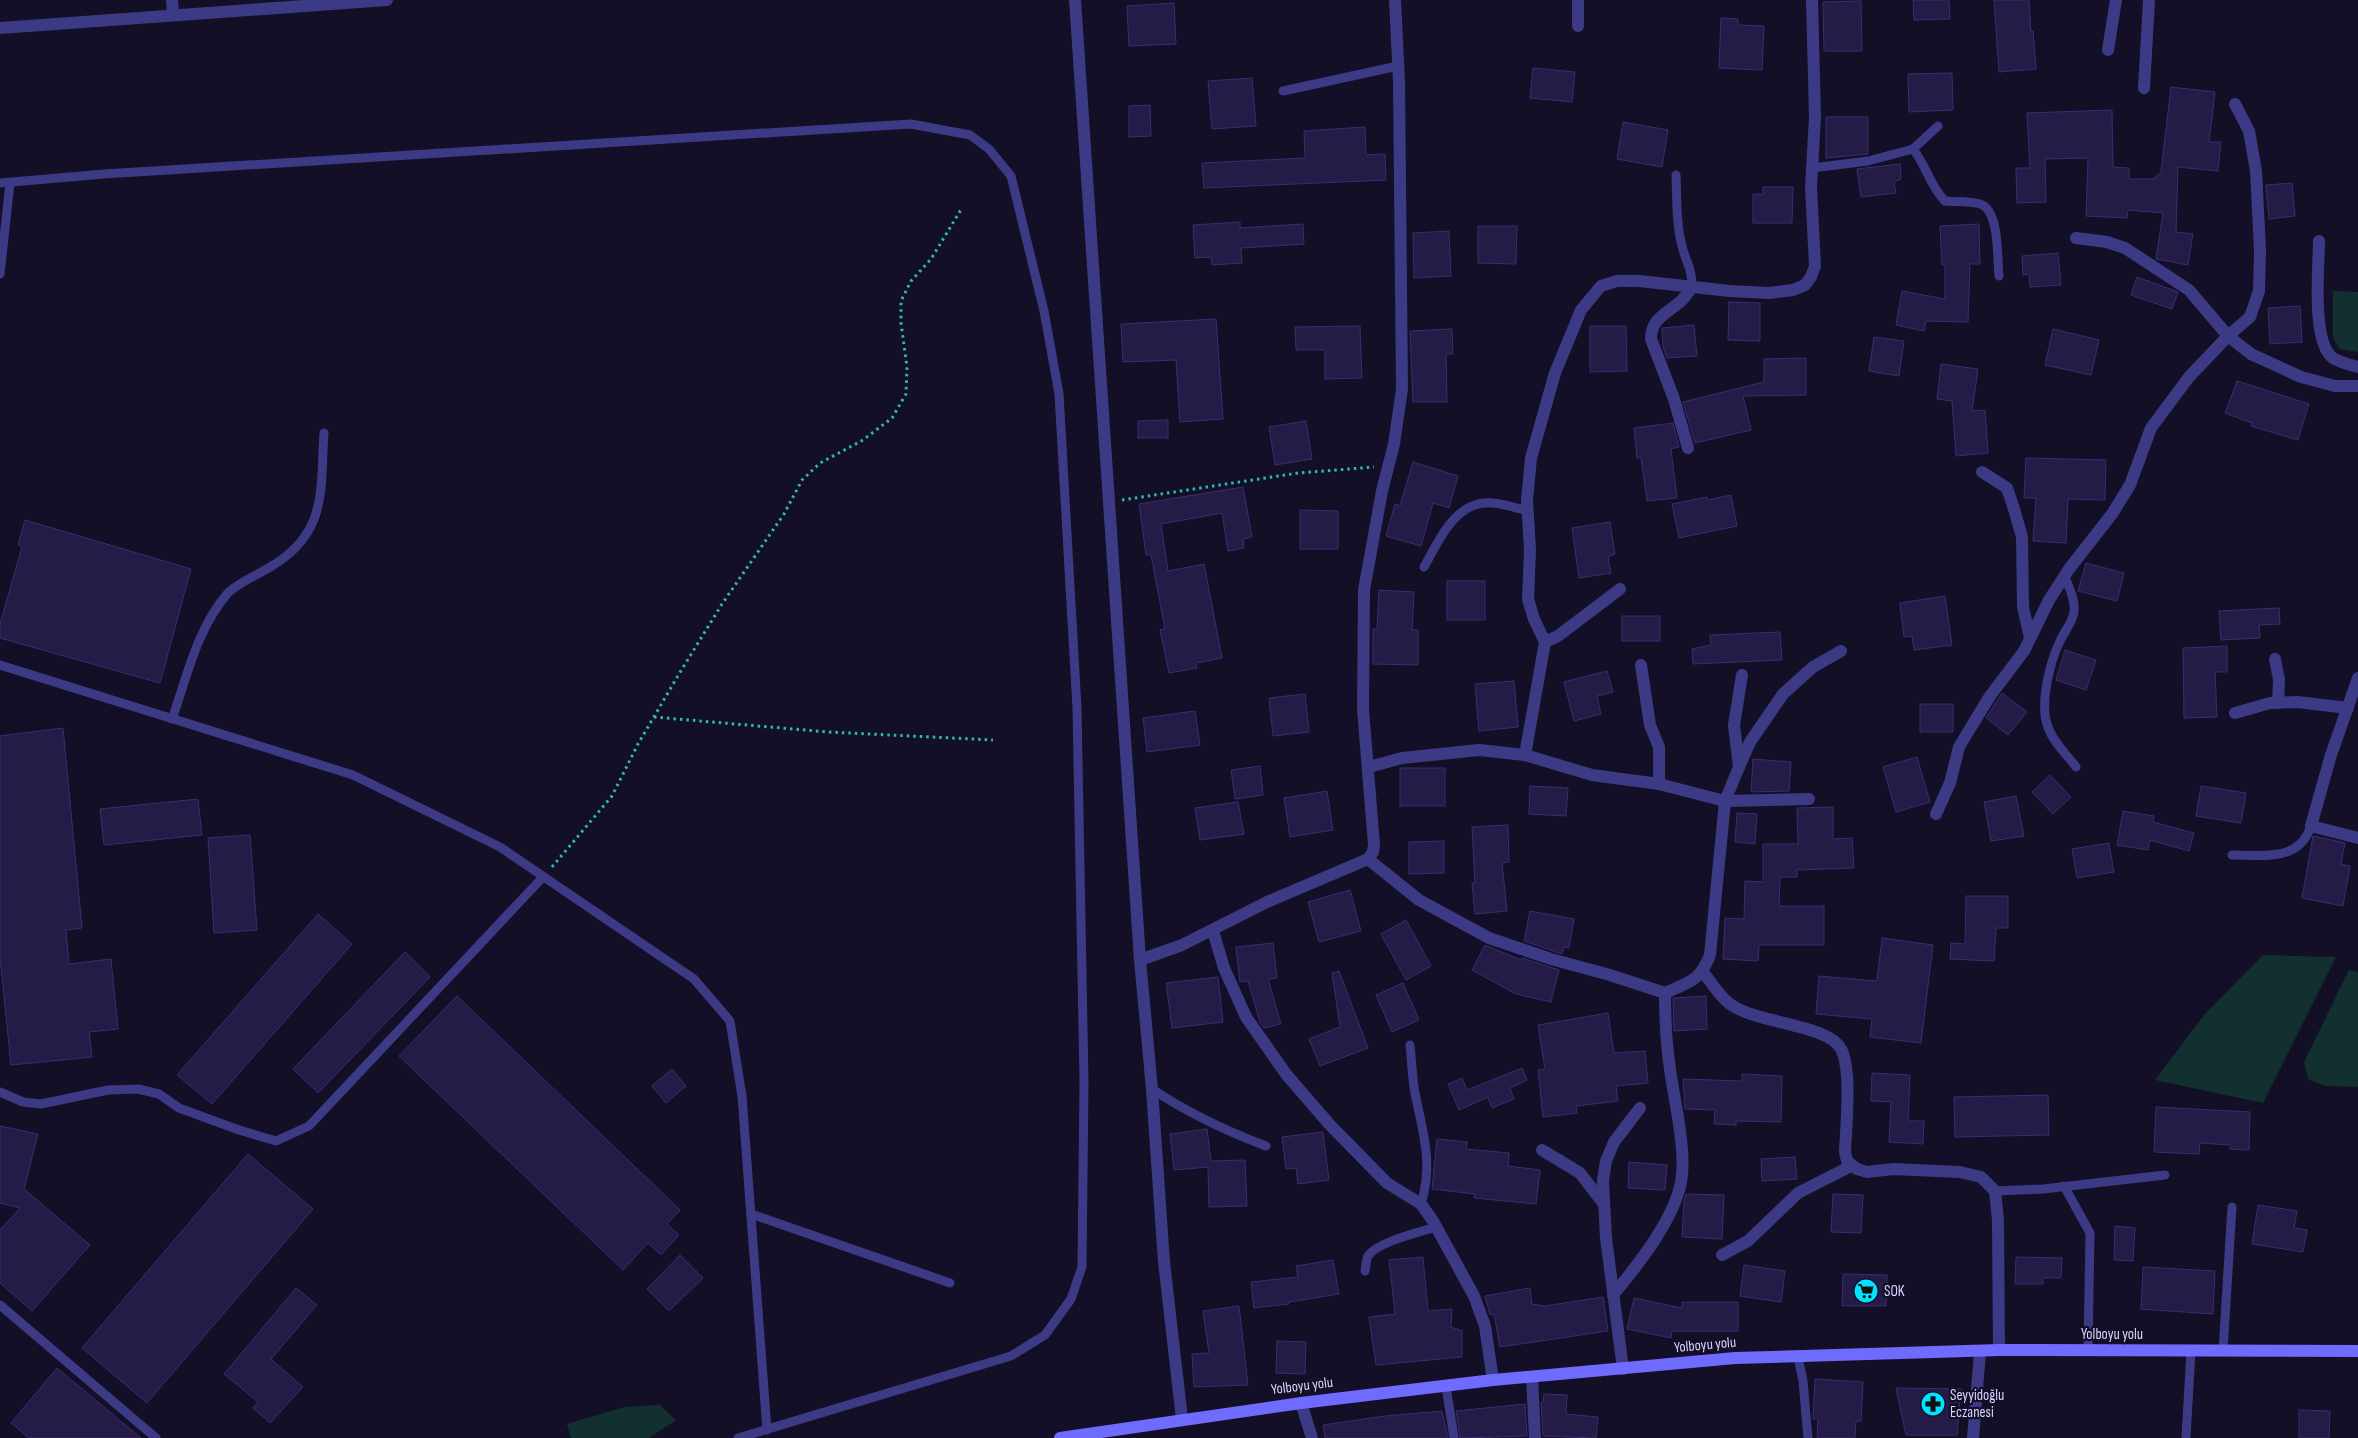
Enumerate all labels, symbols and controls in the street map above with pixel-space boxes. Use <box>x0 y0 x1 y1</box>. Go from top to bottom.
supermarket icon: SOK <box>1853 1278 1879 1304</box>
place label: SOK <box>1884 1282 1905 1301</box>
street label: Yolboyu yolu <box>2081 1325 2143 1344</box>
street label: Yolboyu yolu <box>1673 1333 1737 1357</box>
street label: Yolboyu yolu <box>1270 1373 1334 1399</box>
place label: Seyyidoğlu Eczanesi <box>1950 1386 2004 1422</box>
pharmacy icon: Seyyidoğlu Eczanesi <box>1920 1391 1946 1417</box>

